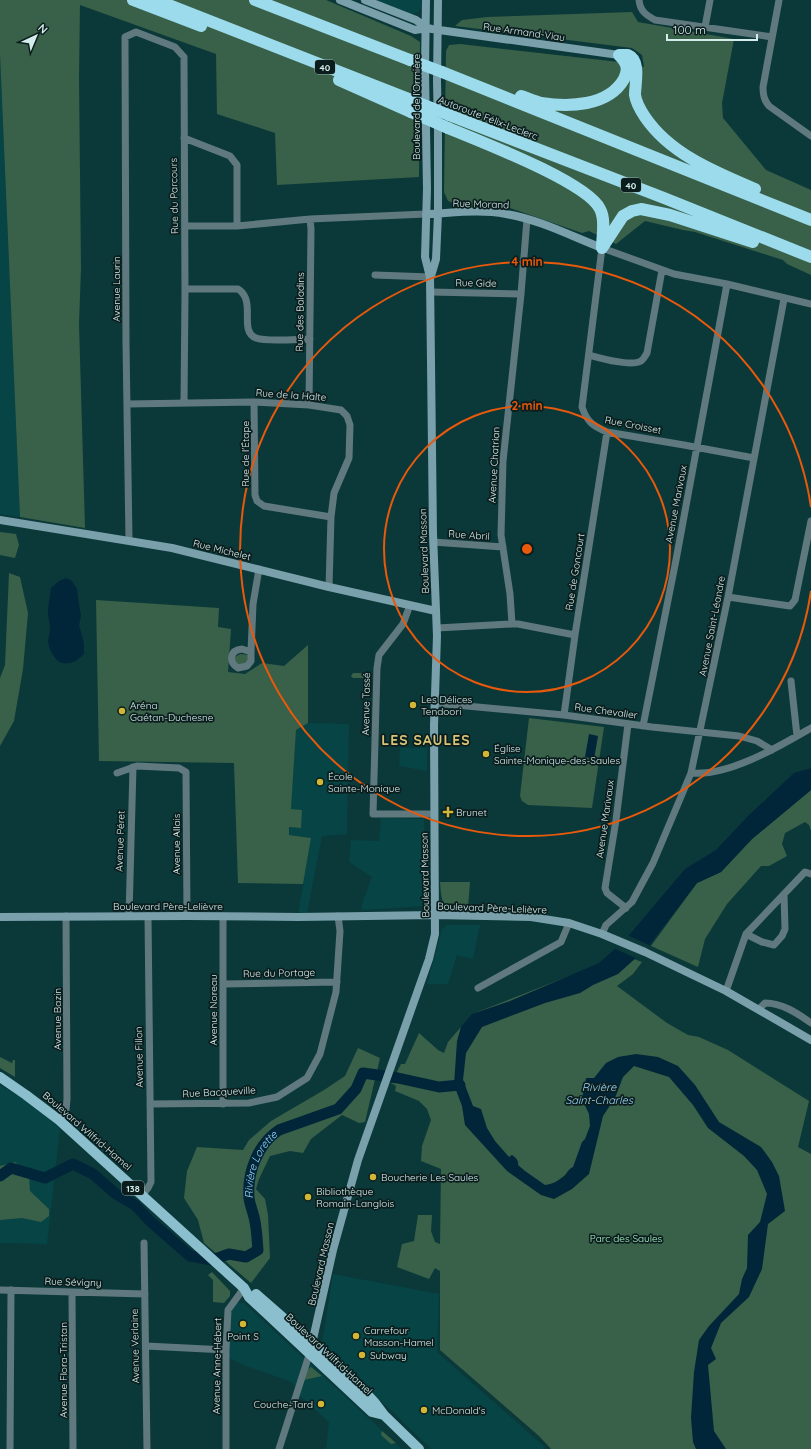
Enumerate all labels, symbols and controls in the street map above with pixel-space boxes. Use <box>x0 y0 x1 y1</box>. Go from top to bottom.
north arrow <box>16 16 56 56</box>
scale bar <box>667 16 757 42</box>
street label: Rue Armand-Viau <box>482 20 566 44</box>
text: N <box>35 21 51 37</box>
text: 100 m <box>673 22 706 37</box>
street label: Boulevard de l'Ormière <box>410 54 423 160</box>
road number: 40 <box>315 60 335 74</box>
street label: Autoroute Félix-Leclerc <box>436 93 540 143</box>
street label: Rue du Parcours <box>167 157 181 234</box>
road number: 40 <box>621 178 641 192</box>
street label: Rue Morand <box>452 197 510 211</box>
text: 4 min <box>511 254 543 269</box>
street label: Avenue Laurin <box>110 256 123 322</box>
street label: Rue des Baladins <box>293 272 307 352</box>
street label: Rue Gide <box>455 276 497 290</box>
street label: Rue de la Halte <box>255 386 327 404</box>
text: 2 min <box>511 398 543 413</box>
street label: Rue Croisset <box>604 413 663 437</box>
street label: Rue de l'Étape <box>239 421 252 487</box>
street label: Avenue Chatrian <box>486 427 502 503</box>
street label: Avenue Marivaux <box>662 464 690 544</box>
street label: Boulevard Masson <box>416 508 432 594</box>
street label: Rue Abril <box>448 527 490 543</box>
street label: Rue de Goncourt <box>562 532 588 612</box>
street label: Rue Michelet <box>192 537 253 564</box>
centre of rings <box>520 542 534 556</box>
street label: Avenue Saint-Léandre <box>696 574 728 677</box>
street label: Avenue Tassé <box>359 672 373 736</box>
place label: Les Délices Tendoori <box>421 693 473 718</box>
place label: Aréna Gaétan-Duchesne <box>130 699 214 724</box>
marker: Les Délices Tendoori <box>408 700 418 710</box>
street label: Rue Chevalier <box>574 700 639 722</box>
marker: Aréna Gaétan-Duchesne <box>117 706 127 716</box>
district label: LES SAULES <box>381 731 471 749</box>
place label: Église Sainte-Monique-des-Saules <box>494 742 620 767</box>
marker: Église Sainte-Monique-des-Saules <box>481 749 491 759</box>
place label: École Sainte-Monique <box>328 770 400 795</box>
marker: École Sainte-Monique <box>315 777 325 787</box>
street label: Avenue Marivaux <box>593 779 617 859</box>
place label: Brunet <box>456 806 487 819</box>
marker: Brunet <box>443 807 453 817</box>
street label: Avenue Péret <box>112 810 128 872</box>
street label: Avenue Allais <box>170 813 183 874</box>
street label: Boulevard Masson <box>418 832 432 918</box>
street label: Boulevard Père-Lelièvre <box>113 900 223 913</box>
street label: Boulevard Père-Lelièvre <box>437 900 548 916</box>
street label: Rue du Portage <box>243 966 316 980</box>
street label: Avenue Noreau <box>207 974 220 1046</box>
street label: Avenue Bazin <box>51 988 64 1050</box>
street label: Avenue Fillon <box>132 1026 146 1088</box>
water label: Rivière Saint-Charles <box>565 1080 634 1107</box>
street label: Rue Bacqueville <box>182 1084 256 1100</box>
street label: Boulevard Wilfrid-Hamel <box>40 1089 134 1173</box>
water label: Rivière Lorette <box>242 1127 281 1199</box>
place label: Boucherie Les Saules <box>381 1171 479 1184</box>
marker: Boucherie Les Saules <box>368 1172 378 1182</box>
road number: 138 <box>122 1181 144 1195</box>
place label: Bibliothèque Romain-Langlois <box>316 1185 394 1210</box>
marker: Bibliothèque Romain-Langlois <box>303 1192 313 1202</box>
street label: Boulevard Masson <box>305 1221 337 1307</box>
park label: Parc des Saules <box>590 1232 663 1245</box>
street label: Rue Sévigny <box>44 1275 102 1289</box>
street label: Avenue Verlaine <box>128 1308 142 1383</box>
street label: Boulevard Wilfrid-Hamel <box>283 1310 375 1398</box>
street label: Avenue Anne-Hébert <box>210 1317 224 1414</box>
marker: Point S <box>238 1319 248 1329</box>
street label: Avenue Flora-Tristan <box>57 1322 70 1418</box>
place label: Carrefour Masson-Hamel <box>364 1324 434 1349</box>
place label: Point S <box>227 1330 259 1343</box>
marker: Carrefour Masson-Hamel <box>351 1331 361 1341</box>
place label: Subway <box>370 1349 407 1362</box>
marker: Subway <box>357 1350 367 1360</box>
place label: Couche-Tard <box>254 1398 313 1411</box>
marker: Couche-Tard <box>316 1399 326 1409</box>
place label: McDonald's <box>432 1404 486 1417</box>
marker: McDonald's <box>419 1405 429 1415</box>

